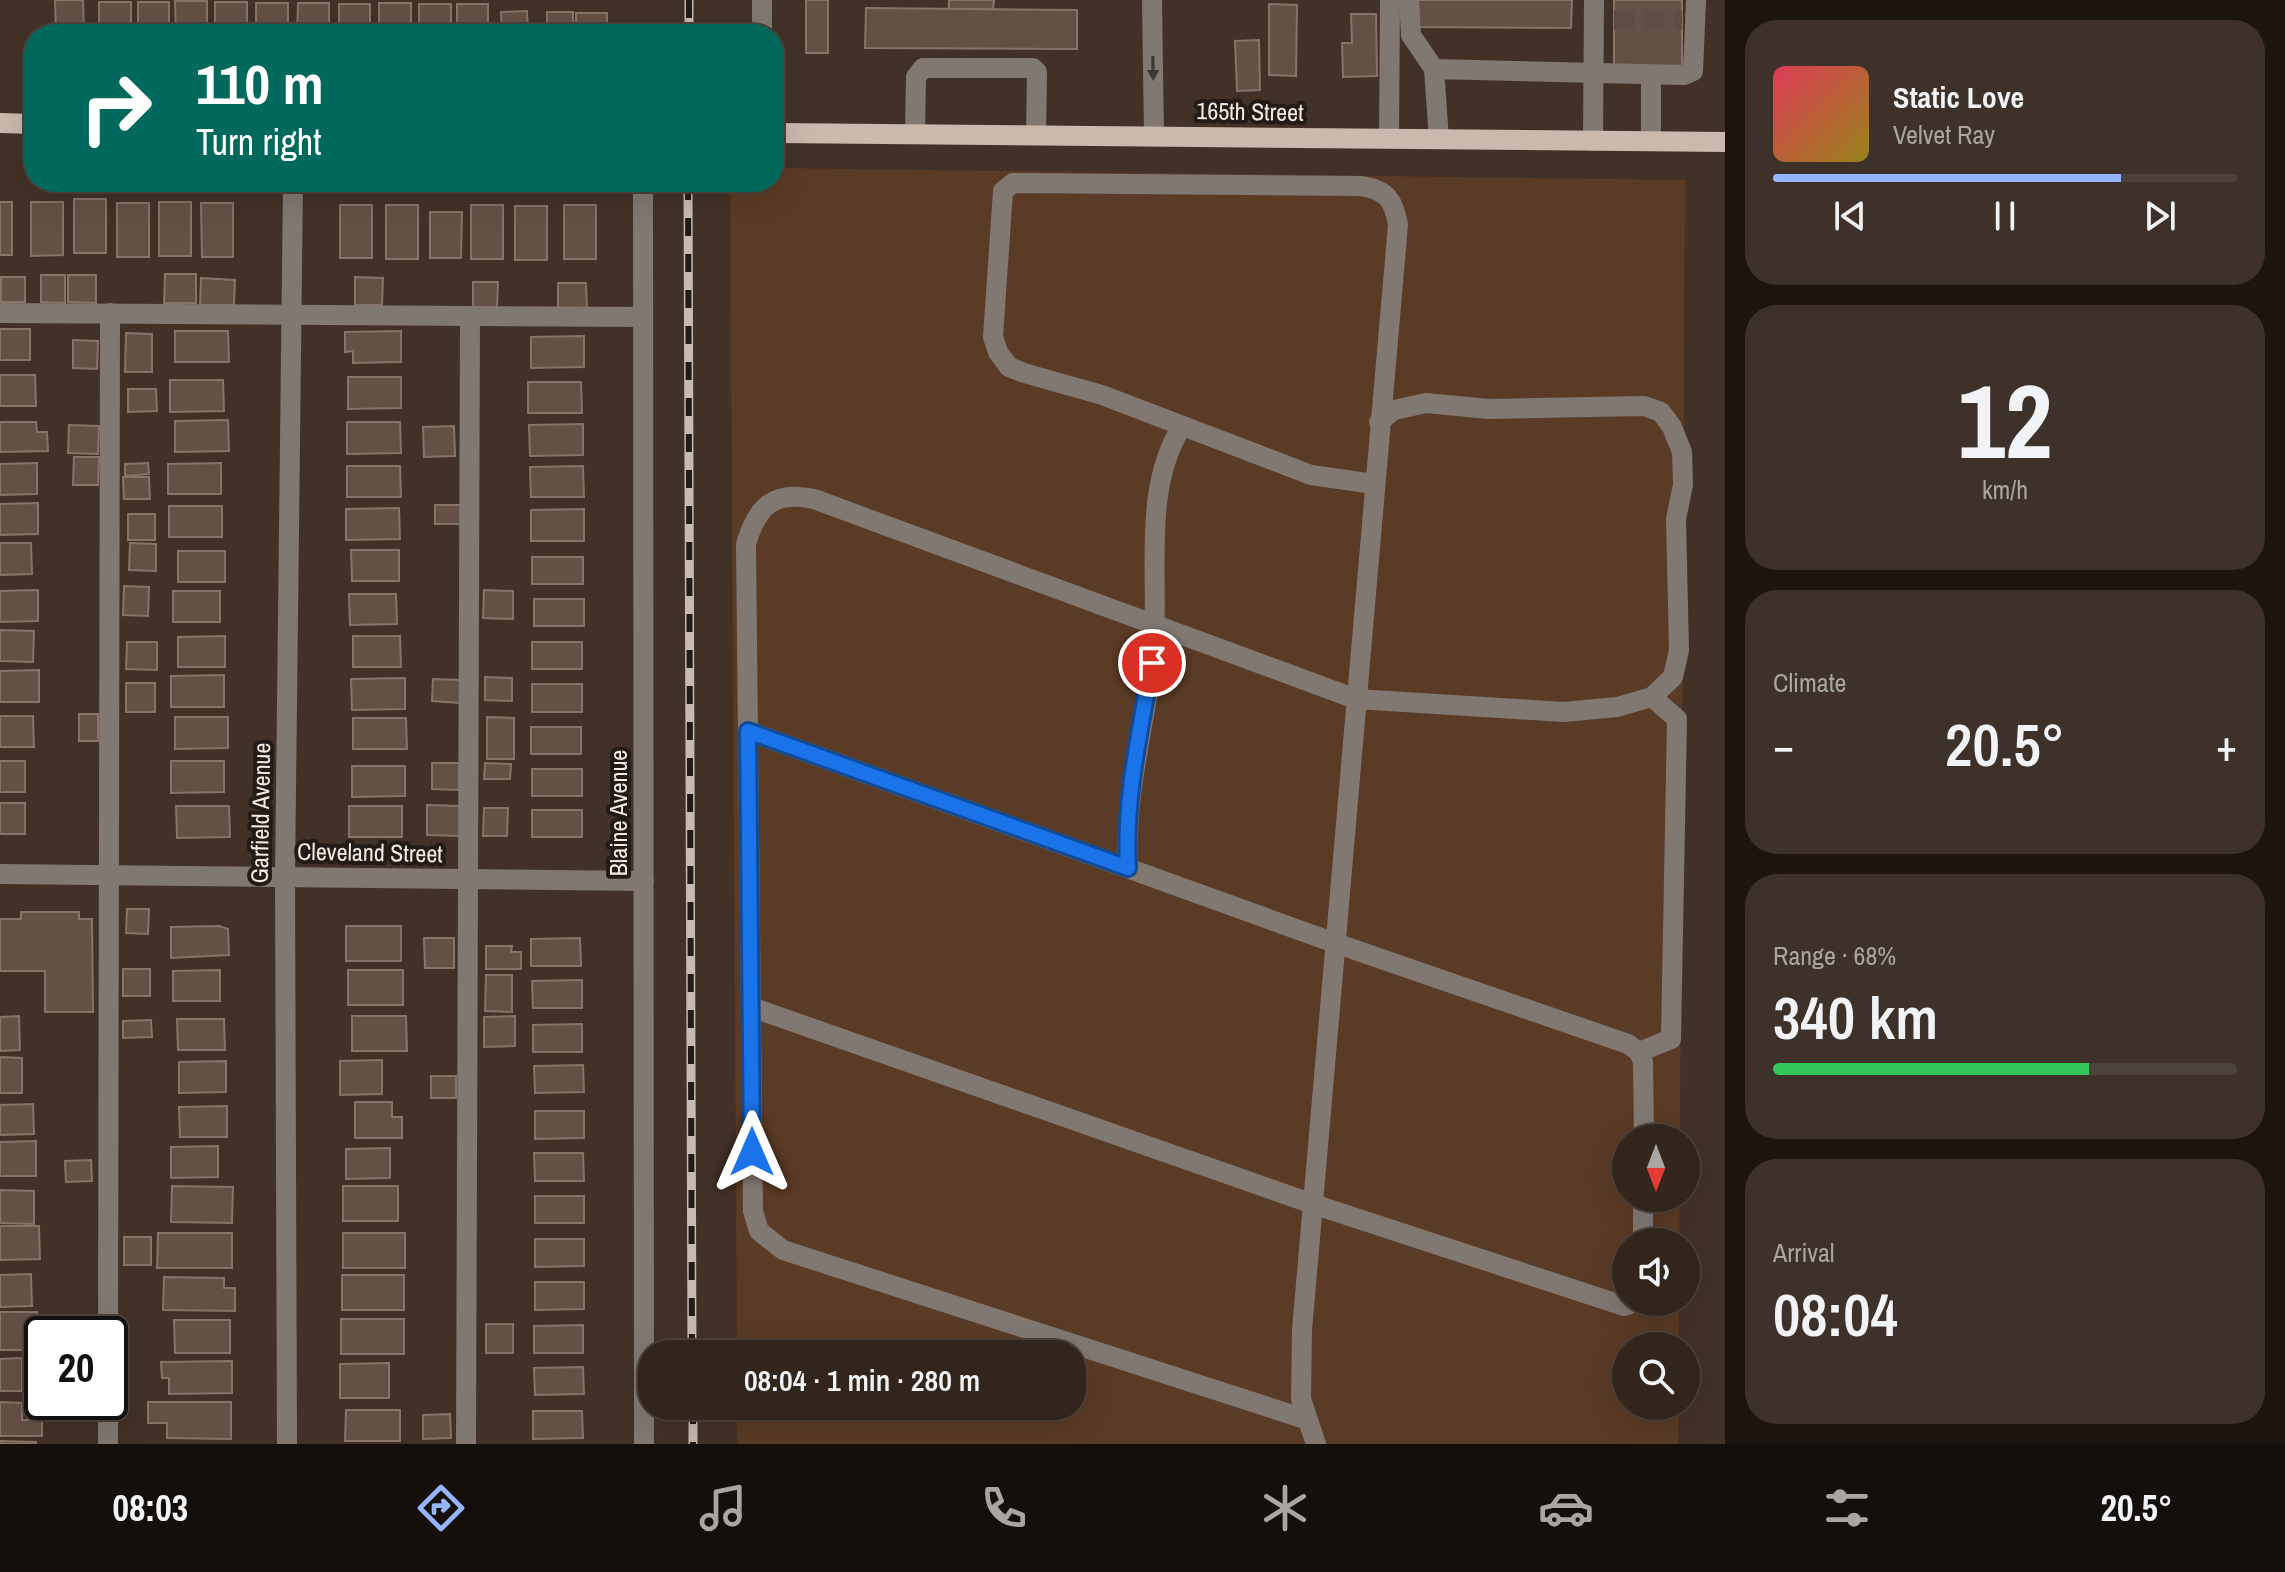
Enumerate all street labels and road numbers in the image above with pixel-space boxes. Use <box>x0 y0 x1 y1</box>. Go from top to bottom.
street label: 165th Street <box>1196 94 1304 128</box>
street label: Garfield Avenue <box>243 742 277 884</box>
street label: Blaine Avenue <box>602 750 634 876</box>
street label: Cleveland Street <box>297 835 444 869</box>

